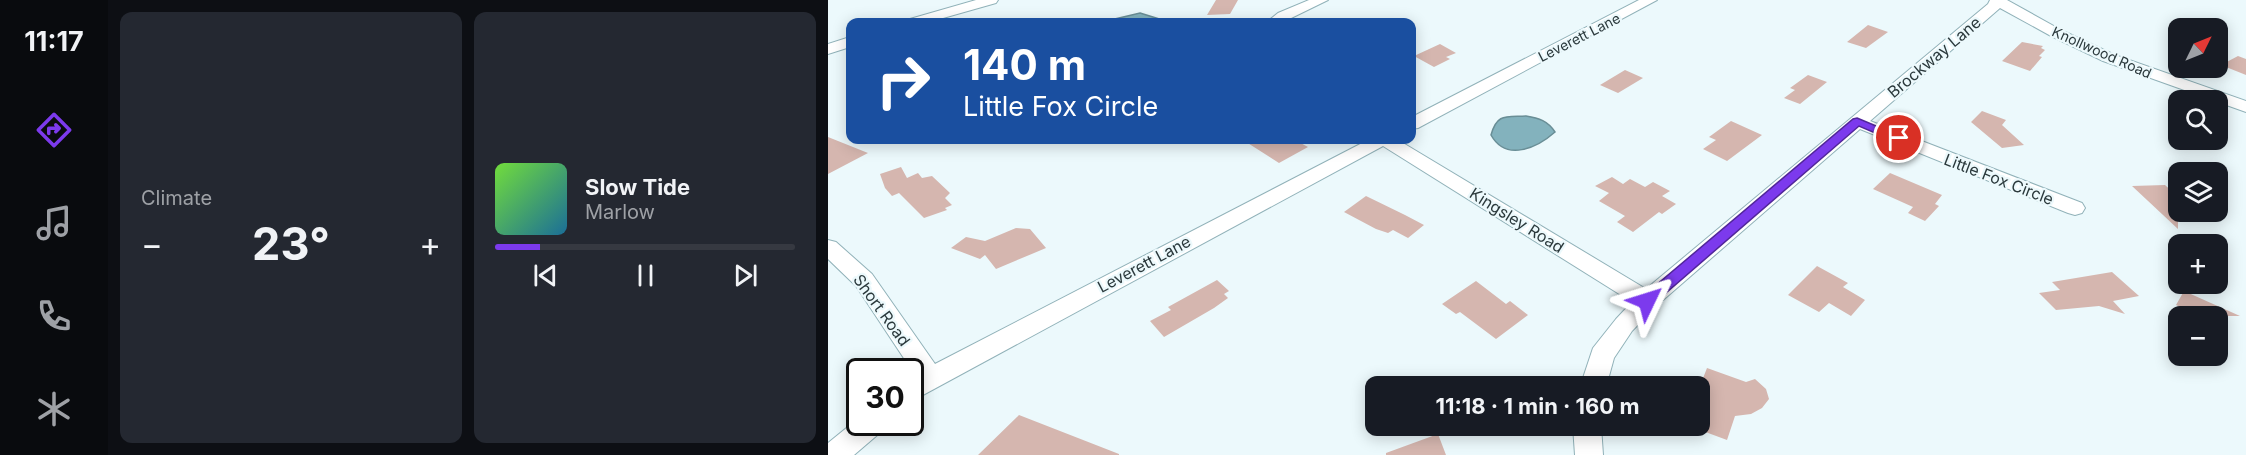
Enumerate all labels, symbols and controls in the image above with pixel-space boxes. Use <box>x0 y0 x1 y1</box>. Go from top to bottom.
street label: Leverett Lane <box>1535 9 1623 65</box>
street label: Brockway Lane <box>1883 12 1985 102</box>
north arrow <box>2168 18 2228 78</box>
map controls <box>2168 18 2228 366</box>
street label: Knollwood Road <box>2050 22 2154 82</box>
text: 11:17 <box>24 25 84 58</box>
text: 140 m <box>963 39 1086 90</box>
icon: right <box>864 42 942 120</box>
text: Little Fox Circle <box>963 90 1158 123</box>
button: search <box>2168 90 2228 150</box>
icon: directions <box>33 109 75 151</box>
pin <box>1873 112 1924 163</box>
icon: arrive <box>1882 121 1915 154</box>
street label: Little Fox Circle <box>1941 149 2057 209</box>
button: layers <box>2168 162 2228 222</box>
text: Slow Tide <box>585 174 690 200</box>
street label: Kingsley Road <box>1466 183 1568 257</box>
text: Climate <box>141 186 212 210</box>
text: Marlow <box>585 200 655 224</box>
icon: music <box>33 202 75 244</box>
text: 23° <box>252 216 330 271</box>
text: − <box>141 224 163 264</box>
text: + <box>419 224 441 264</box>
street label: Leverett Lane <box>1094 231 1194 297</box>
button: + <box>2168 234 2228 294</box>
icon: previous <box>529 259 562 292</box>
icon: pause <box>629 259 662 292</box>
icon: next <box>729 259 762 292</box>
position arrow <box>1615 269 1679 333</box>
street label: Short Road <box>849 270 915 350</box>
icon: phone <box>33 295 75 337</box>
button: − <box>2168 306 2228 366</box>
speed limit sign: 30 <box>846 358 924 436</box>
icon: climate <box>33 388 75 430</box>
text: 11:18 · 1 min · 160 m <box>1436 393 1639 419</box>

